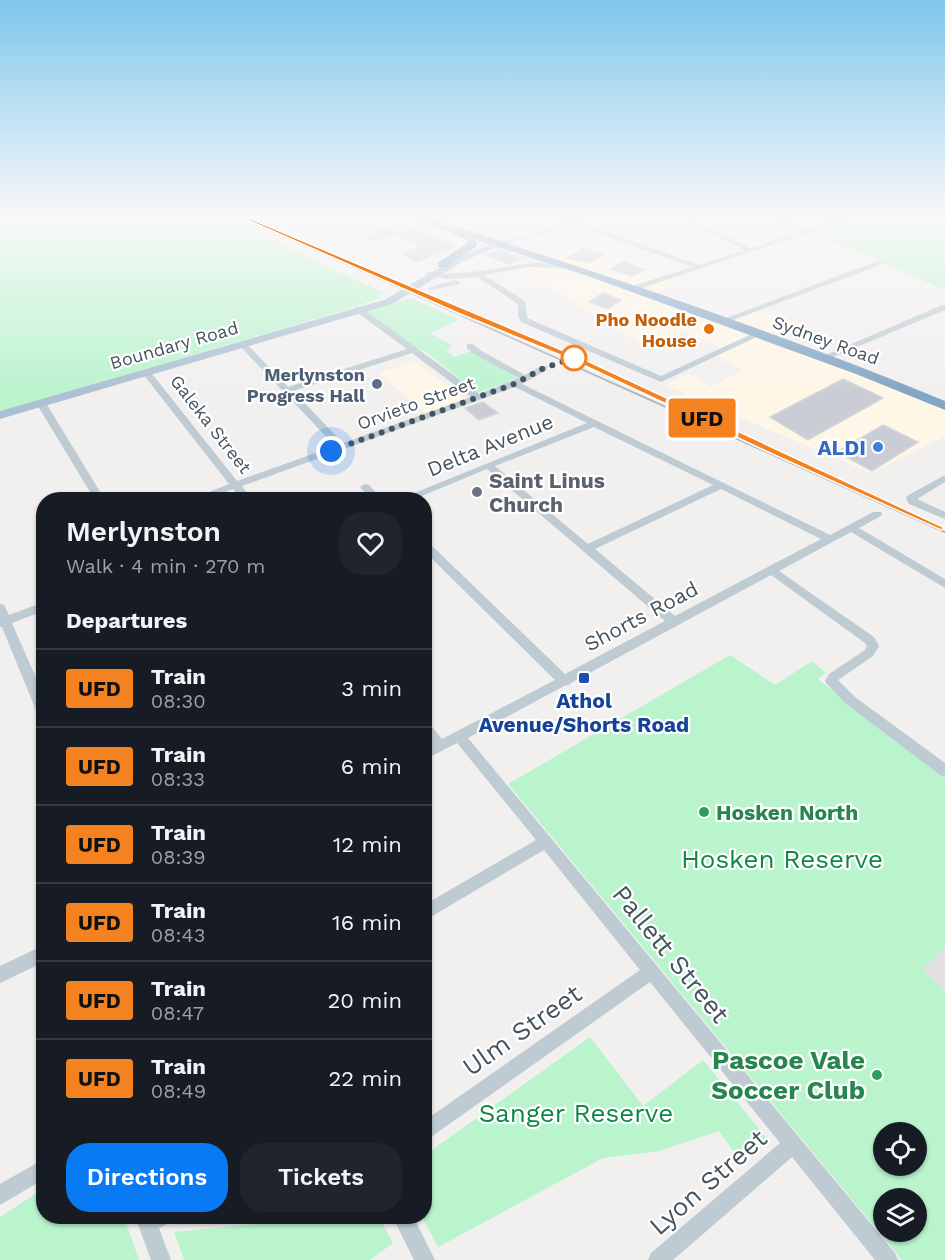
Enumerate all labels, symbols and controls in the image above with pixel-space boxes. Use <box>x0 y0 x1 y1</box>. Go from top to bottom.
place label: Pho Noodle House <box>595 309 697 351</box>
street label: Sydney Road <box>770 311 882 369</box>
street label: Boundary Road <box>107 317 241 373</box>
marker: Pho Noodle House <box>702 322 716 336</box>
unlabelled marker <box>561 345 587 371</box>
place label: Merlynston Progress Hall <box>247 364 365 406</box>
street label: Galeka Street <box>166 371 256 478</box>
street label: Orvieto Street <box>354 372 478 434</box>
marker: Merlynston Progress Hall <box>370 377 384 391</box>
line badge: UFD <box>668 398 736 438</box>
text: UFD <box>681 406 723 431</box>
street label: Delta Avenue <box>423 408 557 482</box>
place label: ALDI <box>817 435 866 460</box>
your location <box>316 436 346 466</box>
marker: ALDI <box>871 440 885 454</box>
place label: Saint Linus Church <box>489 468 605 517</box>
marker: Saint Linus Church <box>470 485 484 499</box>
button: heart <box>339 512 402 575</box>
text: Merlynston <box>66 515 221 548</box>
text: Walk · 4 min · 270 m <box>66 554 265 578</box>
street label: Shorts Road <box>580 576 702 656</box>
text: Departures <box>66 608 187 633</box>
text: Train <box>151 664 206 689</box>
marker: Athol Avenue/Shorts Road <box>577 671 591 685</box>
text: UFD <box>78 676 121 701</box>
text: 3 min <box>341 676 402 701</box>
place label: Athol Avenue/Shorts Road <box>479 688 689 737</box>
text: 08:30 <box>151 689 206 713</box>
text: Train <box>151 742 206 767</box>
text: UFD <box>78 754 121 779</box>
text: 6 min <box>341 754 402 779</box>
text: 08:33 <box>151 767 205 791</box>
place label: Hosken North <box>716 800 858 825</box>
marker: Hosken North <box>697 805 711 819</box>
text: Train <box>151 820 206 845</box>
text: UFD <box>78 832 121 857</box>
text: 12 min <box>333 832 402 857</box>
park label: Hosken Reserve <box>681 844 883 874</box>
text: 08:39 <box>151 845 206 869</box>
street label: Pallett Street <box>606 879 736 1029</box>
text: Train <box>151 898 206 923</box>
text: UFD <box>78 910 121 935</box>
text: 16 min <box>332 910 402 935</box>
text: 08:43 <box>151 923 205 947</box>
text: Train <box>151 976 206 1001</box>
street label: Ulm Street <box>457 978 587 1082</box>
text: UFD <box>78 988 121 1013</box>
text: 20 min <box>328 988 402 1013</box>
text: 08:47 <box>151 1001 204 1025</box>
place label: Pascoe Vale Soccer Club <box>711 1045 865 1105</box>
text: Train <box>151 1054 206 1079</box>
text: UFD <box>78 1066 121 1091</box>
text: 22 min <box>328 1066 402 1091</box>
marker: Pascoe Vale Soccer Club <box>870 1068 884 1082</box>
text: 08:49 <box>151 1079 206 1103</box>
park label: Sanger Reserve <box>479 1098 673 1128</box>
map controls <box>873 1122 927 1242</box>
button: locate <box>873 1122 927 1176</box>
street label: Lyon Street <box>643 1123 773 1241</box>
button: Directions <box>66 1143 228 1212</box>
button: Tickets <box>240 1143 402 1212</box>
button: layers <box>873 1188 927 1242</box>

